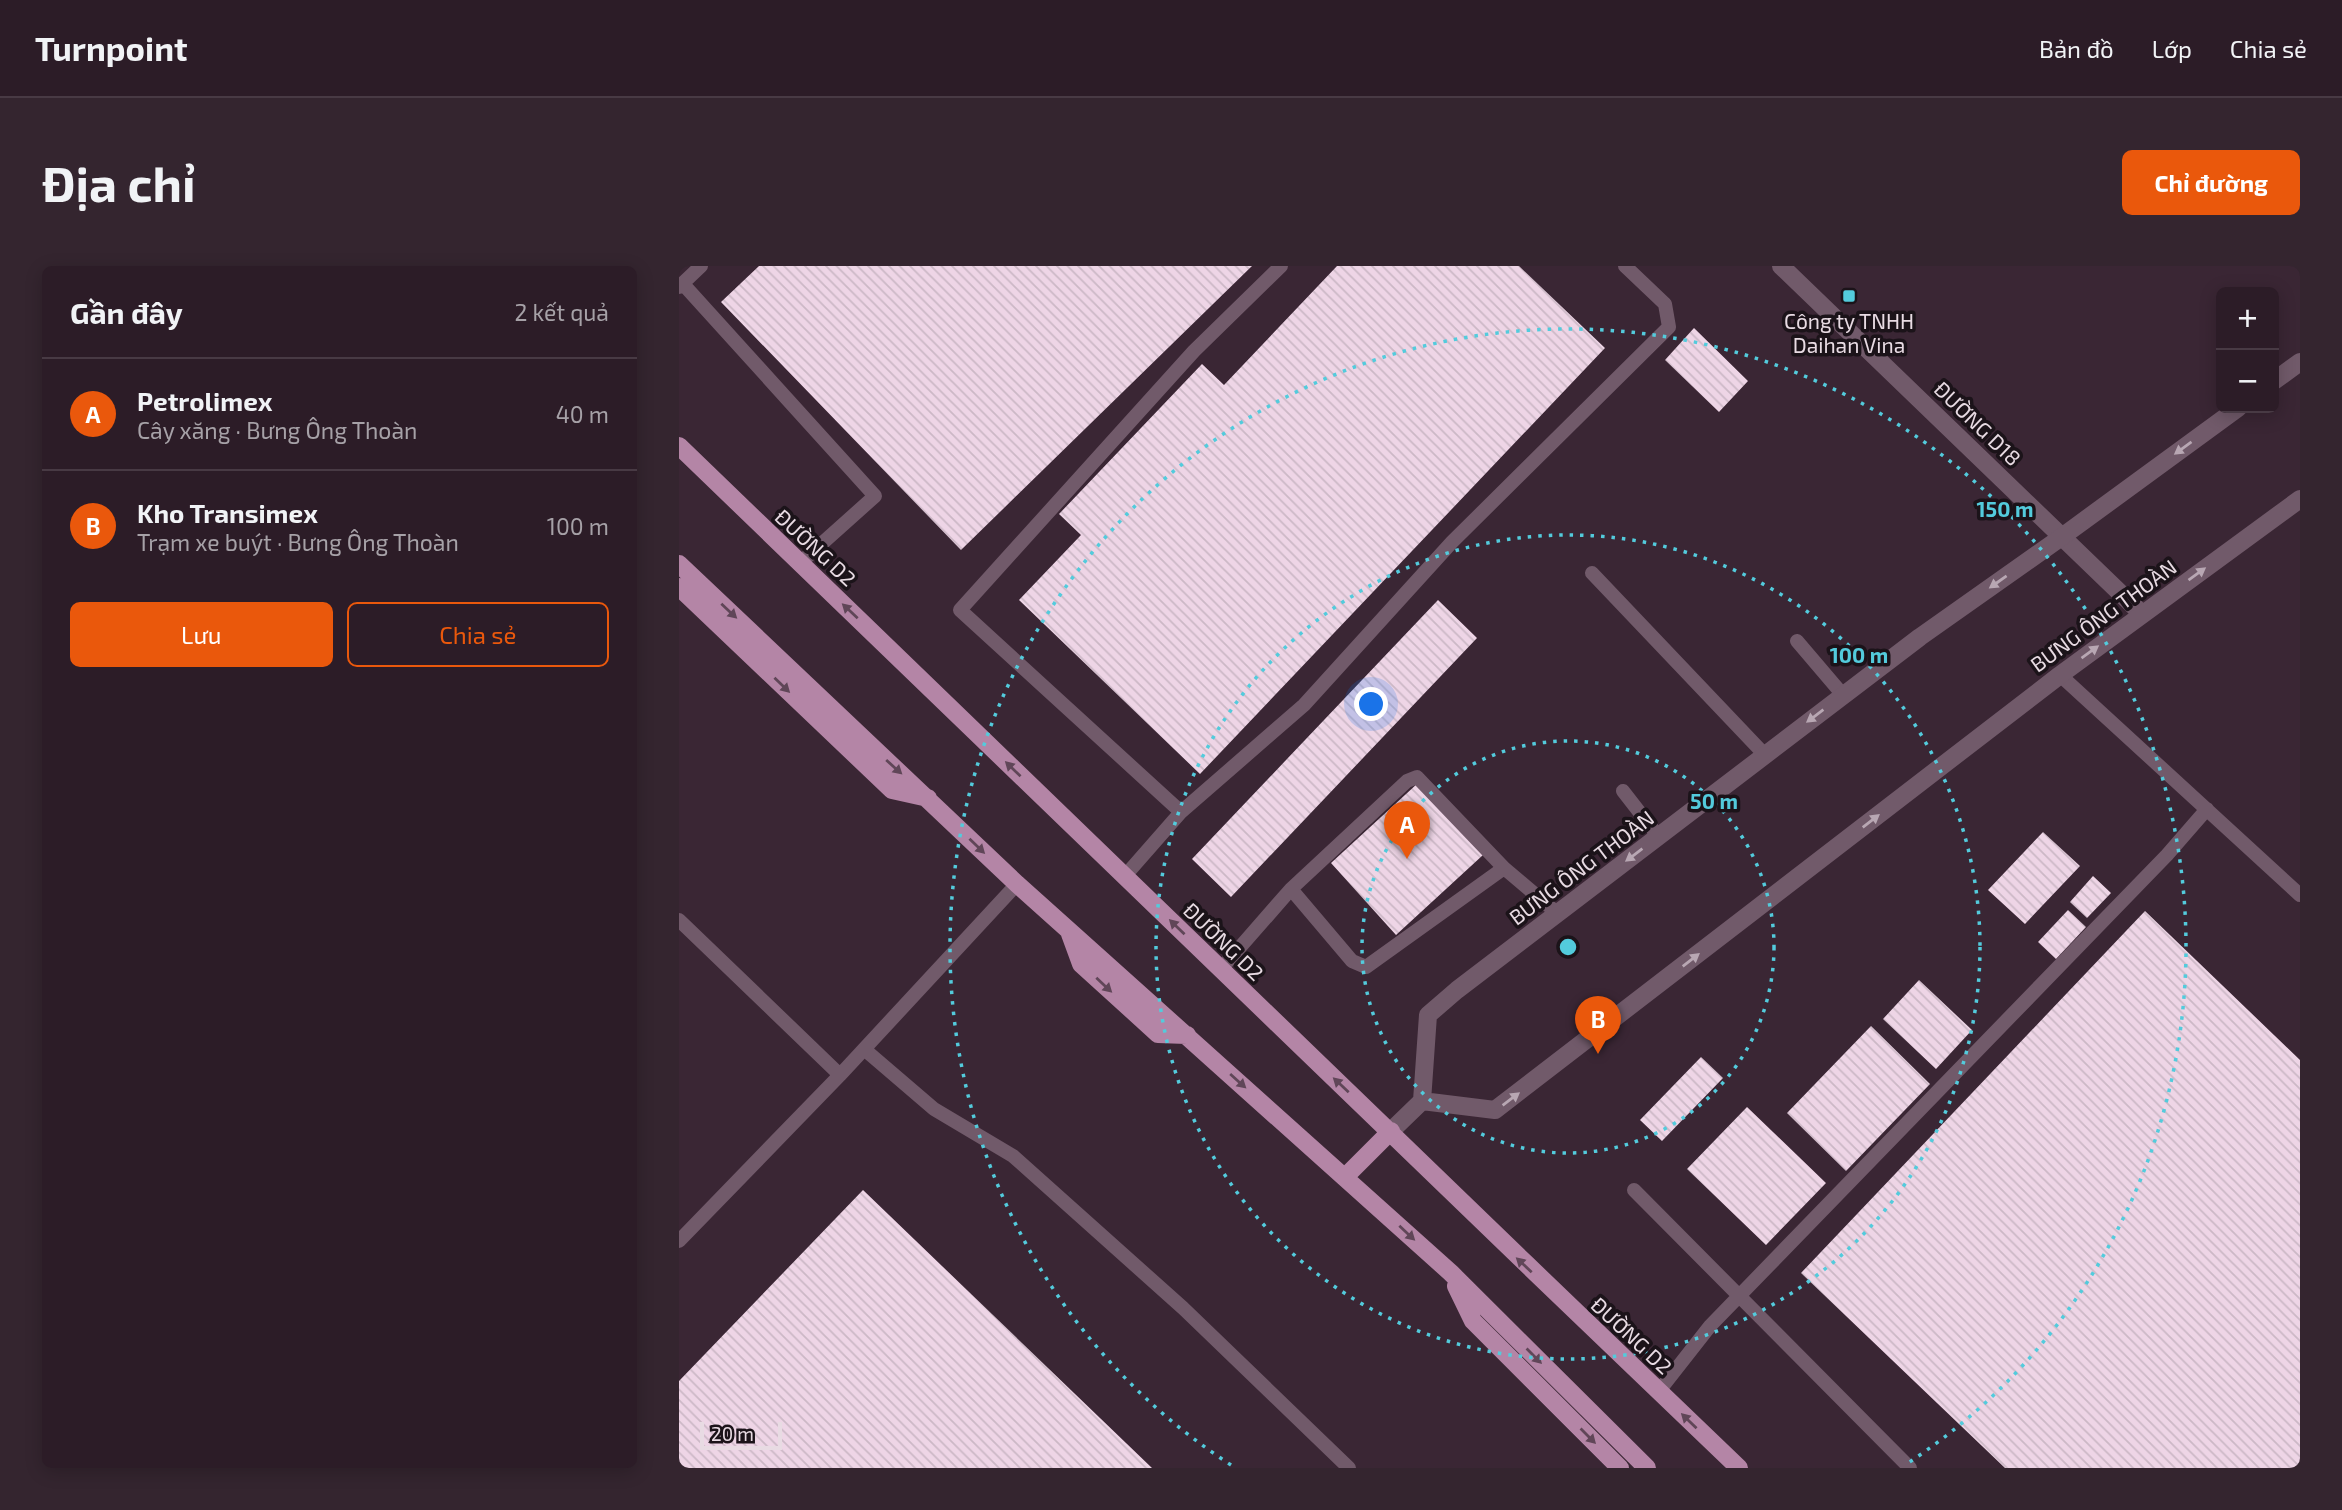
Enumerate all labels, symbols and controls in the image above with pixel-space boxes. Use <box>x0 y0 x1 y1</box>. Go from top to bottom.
text: Turnpoint <box>35 28 188 68</box>
text: Bản đồ <box>2039 34 2114 63</box>
text: Lớp <box>2152 34 2192 63</box>
text: Chia sẻ <box>2230 34 2307 63</box>
button: Chỉ đường <box>2122 150 2300 215</box>
text: Địa chỉ <box>42 153 196 212</box>
map controls <box>2216 287 2279 413</box>
button: + <box>2216 287 2279 350</box>
marker: Công ty TNHH Daihan Vina <box>1841 288 1857 304</box>
text: Gần đây <box>70 294 183 330</box>
text: 2 kết quả <box>514 298 609 326</box>
place label: Công ty TNHH Daihan Vina <box>1784 308 1914 357</box>
button: − <box>2216 350 2279 413</box>
street label: ĐƯỜNG D18 <box>1930 376 2026 470</box>
text: Petrolimex <box>137 385 273 416</box>
text: A <box>85 400 101 428</box>
text: 40 m <box>556 400 609 428</box>
text: Cây xăng · Bưng Ông Thoàn <box>137 416 417 444</box>
one-way arrow <box>2174 441 2192 456</box>
text: 150 m <box>1977 496 2033 521</box>
text: Kho Transimex <box>137 497 318 528</box>
street label: ĐƯỜNG D2 <box>771 503 861 591</box>
text: B <box>86 512 100 540</box>
text: 100 m <box>547 512 609 540</box>
text: Trạm xe buýt · Bưng Ông Thoàn <box>137 528 459 556</box>
street label: BƯNG ÔNG THOÀN <box>2025 554 2181 676</box>
one-way arrow <box>2188 567 2206 581</box>
one-way arrow <box>1989 575 2007 589</box>
button: Lưu <box>70 602 333 667</box>
button: Chia sẻ <box>347 602 609 667</box>
one-way arrow <box>720 603 737 620</box>
one-way arrow <box>842 603 859 619</box>
text: 100 m <box>1830 642 1888 667</box>
one-way arrow <box>2081 645 2099 659</box>
one-way arrow <box>773 676 790 693</box>
your location <box>1354 687 1388 721</box>
one-way arrow <box>1806 709 1824 723</box>
one-way arrow <box>885 759 903 775</box>
one-way arrow <box>1005 762 1022 778</box>
text: 50 m <box>1690 788 1738 813</box>
pin: A <box>1384 801 1430 859</box>
street label: BƯNG ÔNG THOÀN <box>1504 804 1658 930</box>
one-way arrow <box>1862 814 1880 828</box>
one-way arrow <box>968 837 985 853</box>
one-way arrow <box>1626 847 1644 862</box>
street label: ĐƯỜNG D2 <box>1179 897 1269 985</box>
one-way arrow <box>1169 920 1186 936</box>
centre of rings <box>1556 935 1580 959</box>
one-way arrow <box>1681 952 1699 967</box>
one-way arrow <box>1095 977 1113 993</box>
pin: B <box>1575 996 1621 1054</box>
one-way arrow <box>1229 1072 1246 1088</box>
one-way arrow <box>1332 1077 1350 1093</box>
one-way arrow <box>1501 1091 1519 1106</box>
one-way arrow <box>1398 1225 1416 1241</box>
one-way arrow <box>1516 1257 1533 1273</box>
street label: ĐƯỜNG D2 <box>1587 1291 1677 1379</box>
one-way arrow <box>1525 1347 1542 1363</box>
one-way arrow <box>1681 1412 1698 1429</box>
scale bar <box>700 1419 782 1451</box>
text: 20 m <box>711 1422 754 1445</box>
one-way arrow <box>1579 1427 1596 1444</box>

